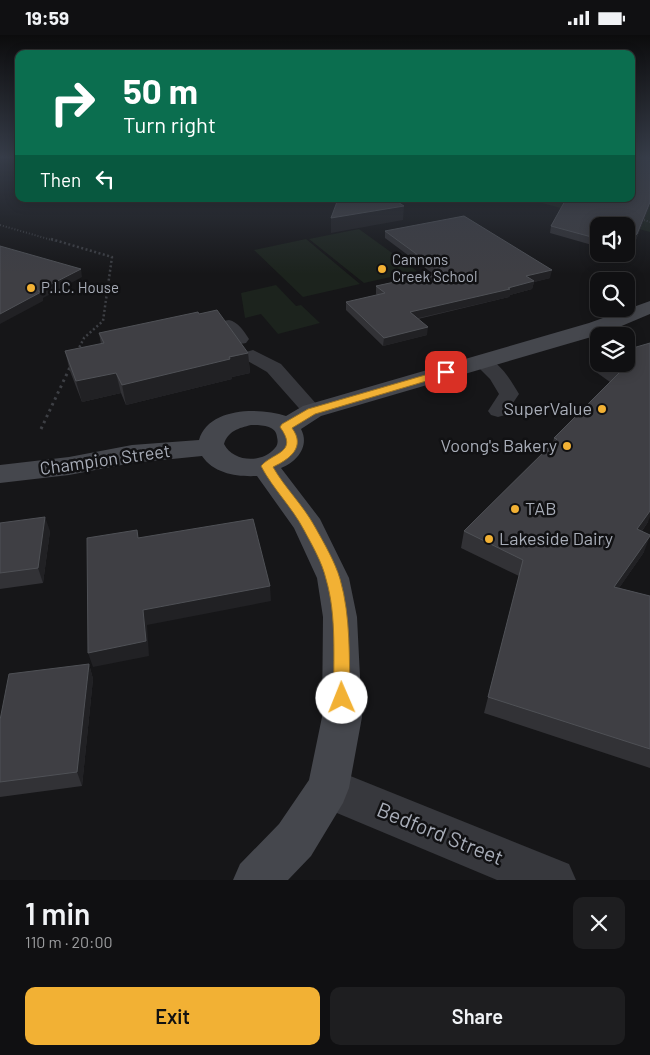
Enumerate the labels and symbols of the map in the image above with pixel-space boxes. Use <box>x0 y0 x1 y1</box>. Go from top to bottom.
place label: Cannons Creek School <box>392 250 477 285</box>
marker: Cannons Creek School <box>376 263 388 275</box>
place label: P.I.C. House <box>41 278 119 296</box>
marker: P.I.C. House <box>25 282 37 294</box>
pin <box>425 351 467 393</box>
place label: SuperValue <box>504 397 592 419</box>
marker: SuperValue <box>596 403 608 415</box>
place label: Voong's Bakery <box>440 434 557 456</box>
street label: Champion Street <box>38 439 172 479</box>
marker: Voong's Bakery <box>561 440 573 452</box>
place label: TAB <box>525 497 556 519</box>
marker: TAB <box>509 503 521 515</box>
place label: Lakeside Dairy <box>499 527 613 549</box>
marker: Lakeside Dairy <box>483 533 495 545</box>
position arrow <box>315 671 367 723</box>
street label: Bedford Street <box>374 796 508 869</box>

